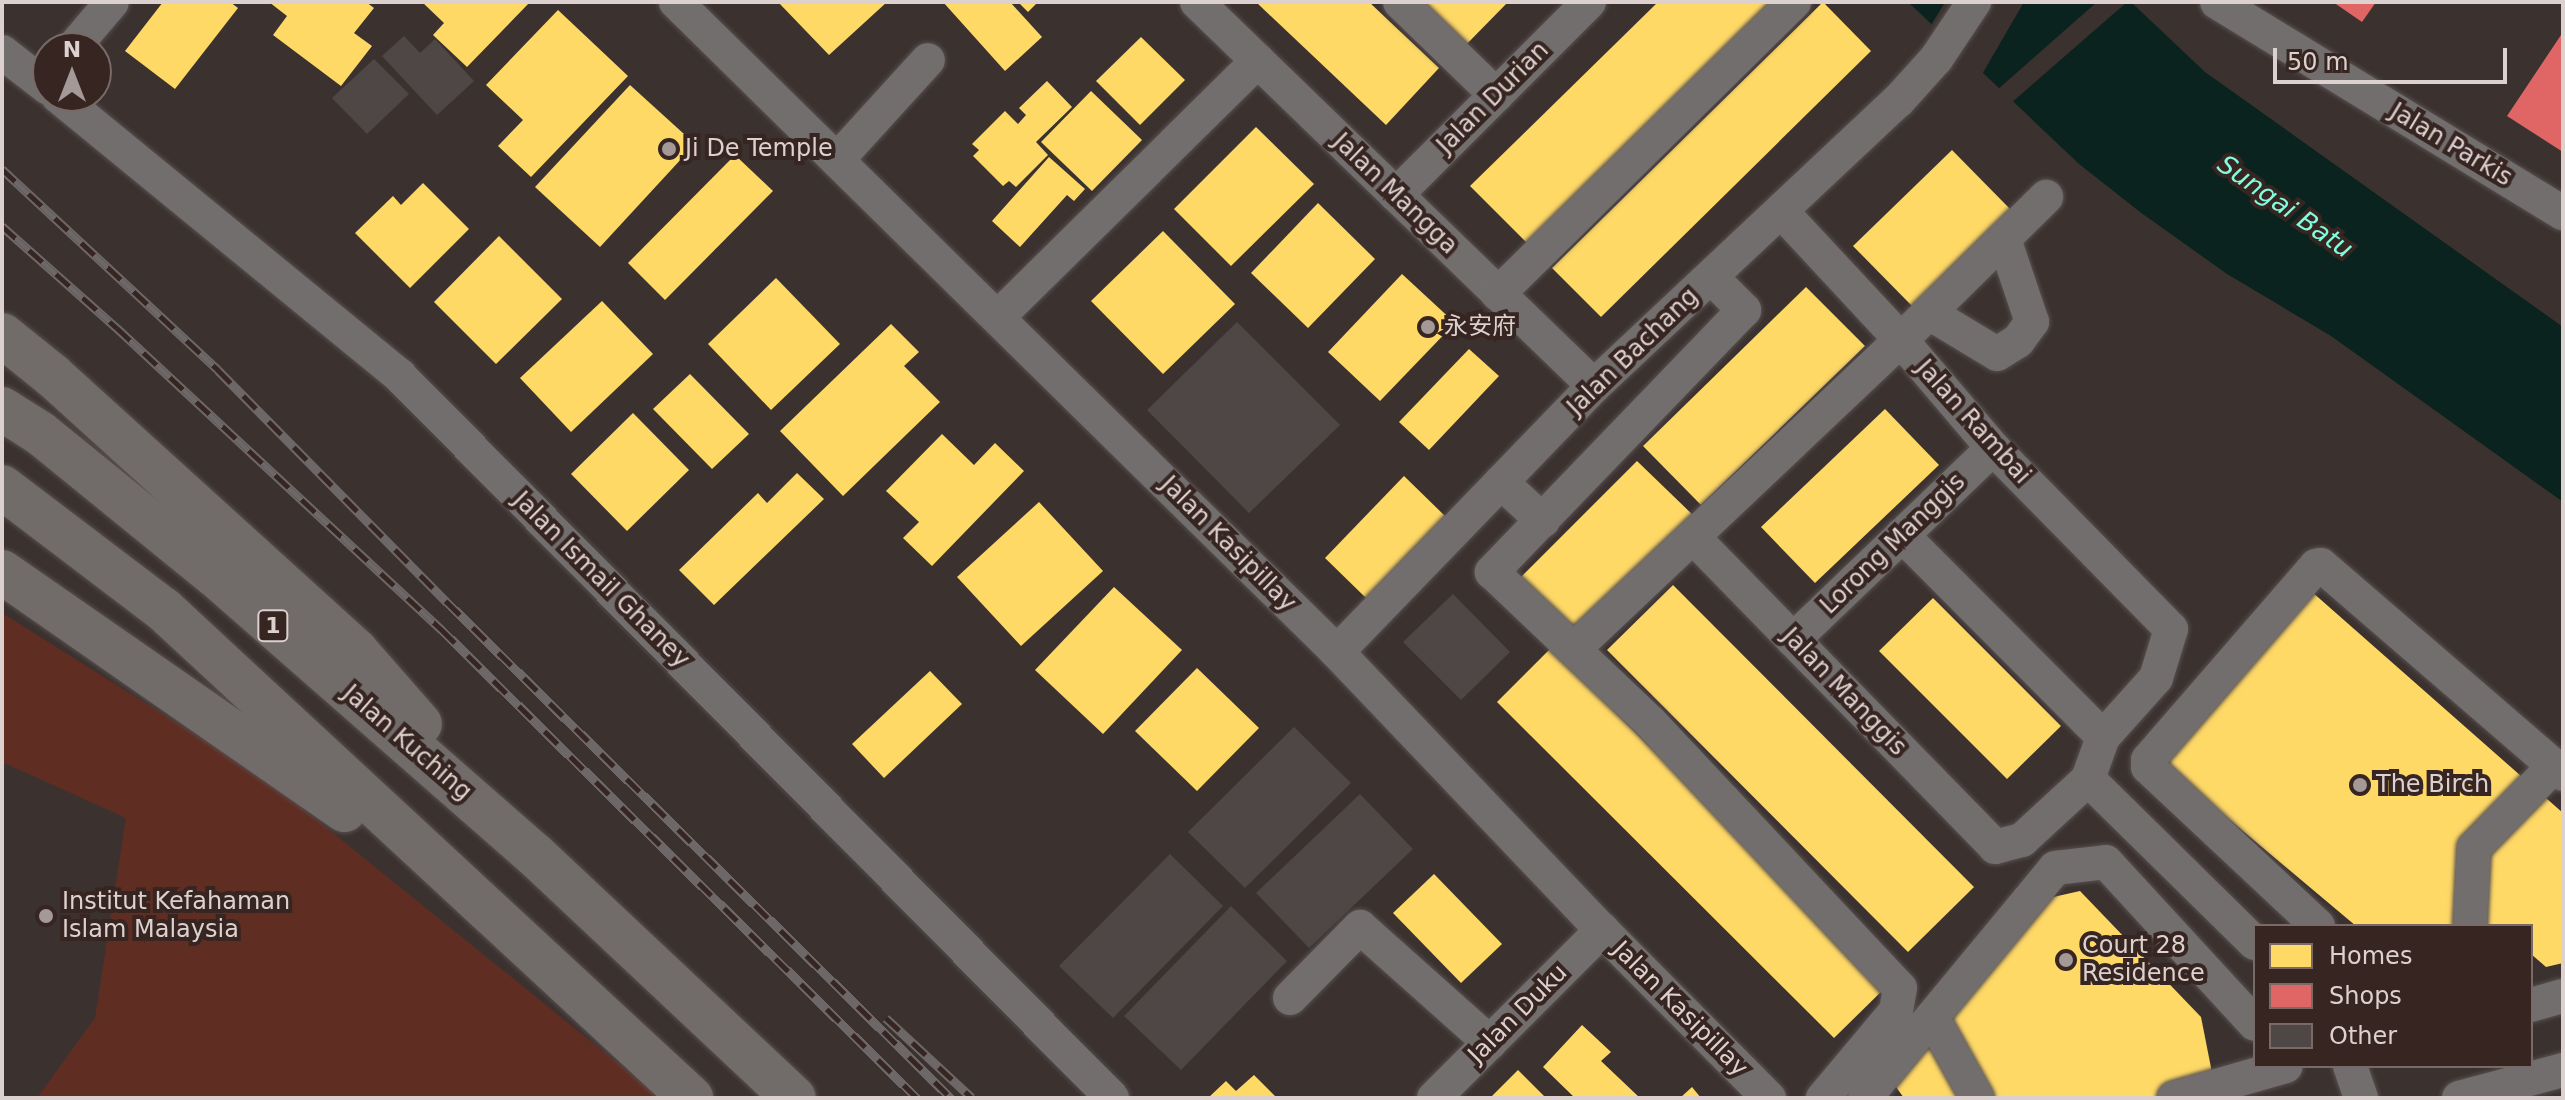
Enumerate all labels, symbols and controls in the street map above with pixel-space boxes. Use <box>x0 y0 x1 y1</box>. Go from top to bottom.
north arrow <box>32 32 112 112</box>
scale bar <box>2277 32 2511 82</box>
street label: Jalan Durian <box>1431 36 1555 160</box>
text: N <box>63 37 81 62</box>
text: 50 m <box>2287 48 2349 76</box>
street label: Jalan Parkis <box>2385 97 2517 193</box>
street label: Jalan Mangga <box>1327 127 1463 261</box>
place label: Ji De Temple <box>685 135 833 163</box>
marker: Ji De Temple <box>660 140 678 158</box>
water label: Sungai Batu <box>2211 149 2359 265</box>
street label: Jalan Bachang <box>1562 282 1704 422</box>
place label: 永安府 <box>1444 313 1516 341</box>
marker: 永安府 <box>1419 318 1437 336</box>
street label: Jalan Rambai <box>1910 354 2036 490</box>
street label: Lorong Manggis <box>1815 468 1971 620</box>
street label: Jalan Kasipillay <box>1154 470 1302 618</box>
street label: Jalan Ismail Ghaney <box>507 486 695 674</box>
road number: 1 <box>257 608 289 644</box>
street label: Jalan Manggis <box>1776 622 1912 762</box>
street label: Jalan Kuching <box>337 679 477 807</box>
place label: The Birch <box>2376 771 2489 799</box>
marker: The Birch <box>2351 776 2369 794</box>
place label: Institut Kefahaman Islam Malaysia <box>62 888 290 944</box>
marker: Institut Kefahaman Islam Malaysia <box>37 907 55 925</box>
legend <box>2253 924 2533 1068</box>
place label: Court 28 Residence <box>2082 932 2205 988</box>
street label: Jalan Kasipillay <box>1606 935 1754 1083</box>
text: Homes <box>2329 942 2412 970</box>
marker: Court 28 Residence <box>2057 951 2075 969</box>
street label: Jalan Duku <box>1463 959 1573 1069</box>
text: Shops <box>2329 982 2402 1010</box>
text: Other <box>2329 1022 2397 1050</box>

